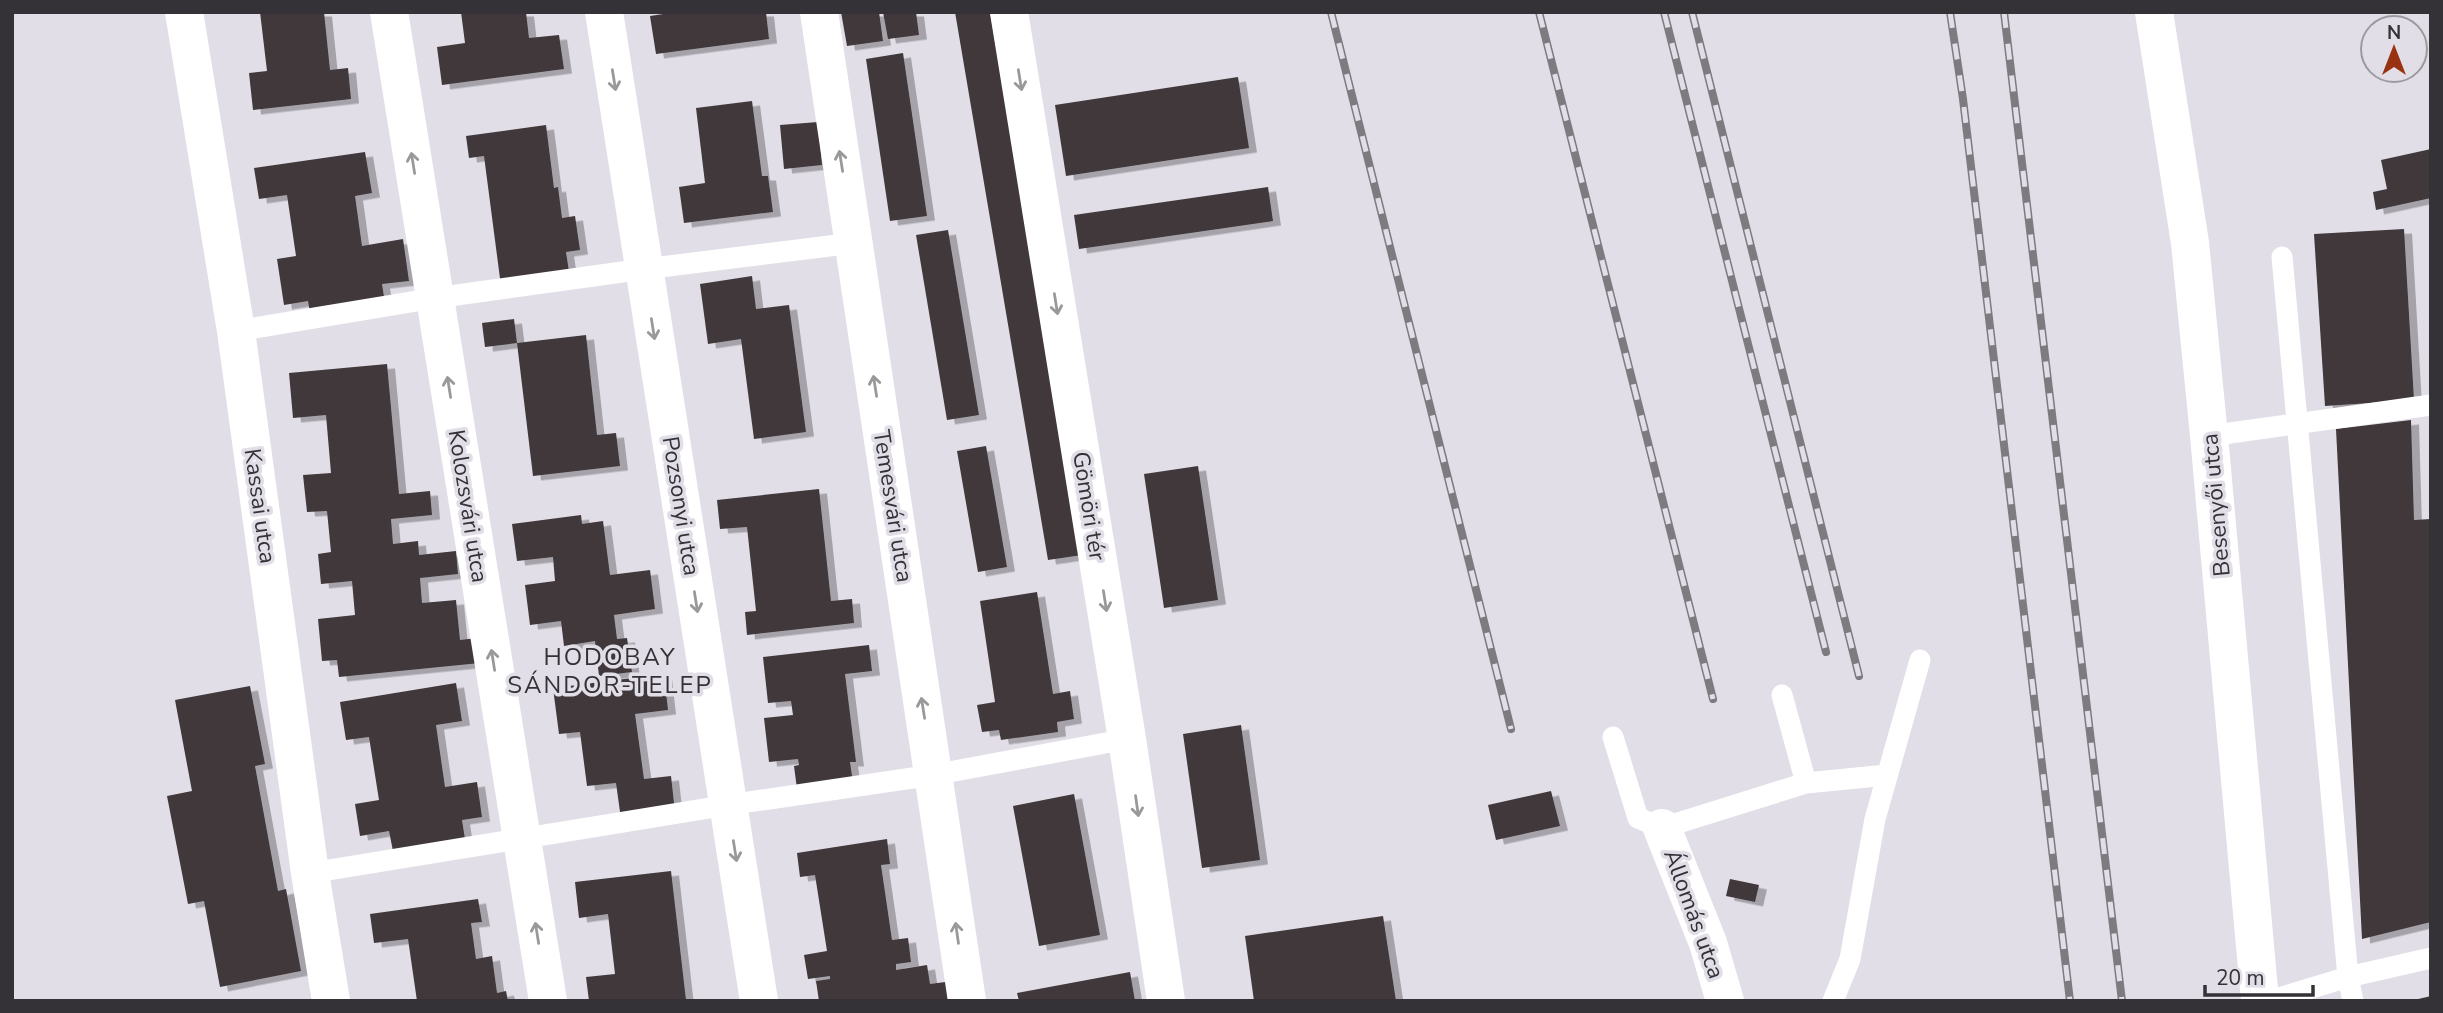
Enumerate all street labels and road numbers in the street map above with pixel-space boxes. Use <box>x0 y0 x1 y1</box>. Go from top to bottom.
street label: Kolozsvári utca <box>441 427 495 585</box>
street label: Temesvári utca <box>866 428 920 584</box>
street label: Besenyői utca <box>2194 432 2238 578</box>
street label: Pozsonyi utca <box>655 434 707 578</box>
street label: Kassai utca <box>237 447 283 565</box>
street label: Gömöri tér <box>1065 449 1113 563</box>
street label: Állomás utca <box>1656 845 1732 983</box>

